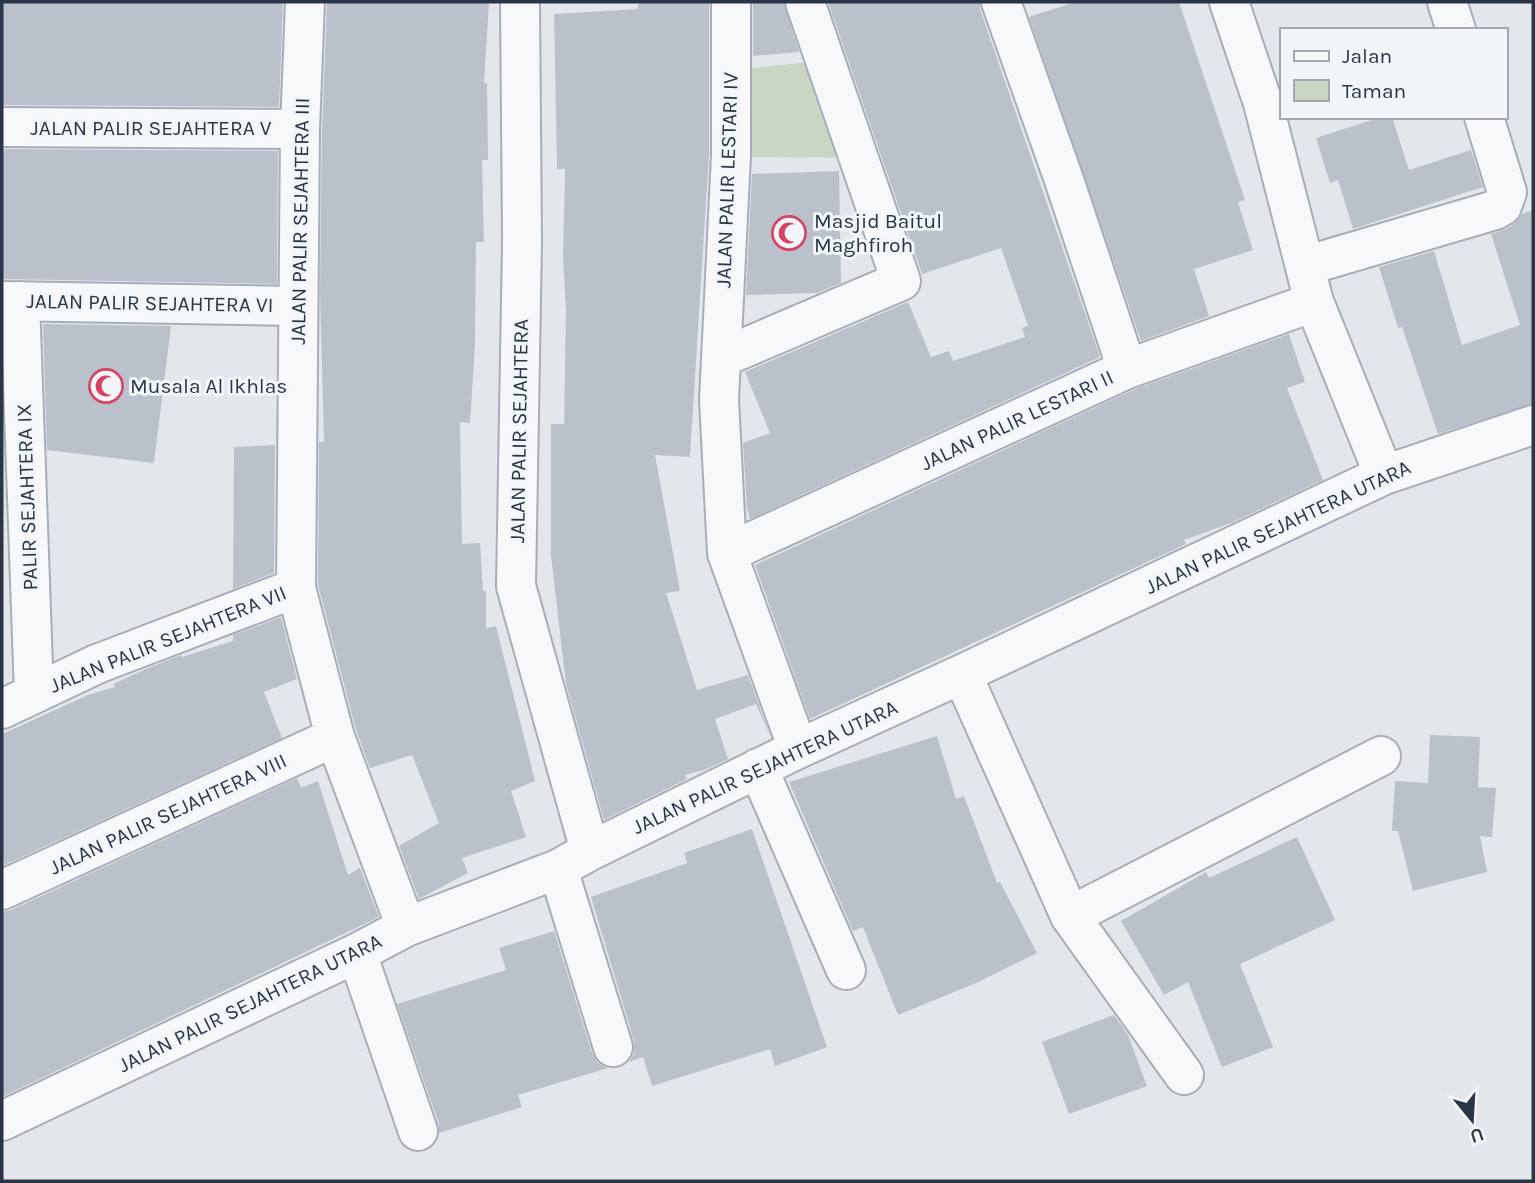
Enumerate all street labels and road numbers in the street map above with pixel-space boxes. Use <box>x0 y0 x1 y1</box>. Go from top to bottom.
street label: JALAN PALIR LESTARI IV <box>711 72 743 288</box>
street label: JALAN PALIR SEJAHTERA III <box>286 97 314 345</box>
street label: JALAN PALIR SEJAHTERA V <box>30 116 272 140</box>
street label: JALAN PALIR SEJAHTERA VI <box>26 289 274 317</box>
street label: JALAN PALIR SEJAHTERA <box>505 319 533 543</box>
street label: JALAN PALIR LESTARI II <box>917 365 1117 475</box>
street label: PALIR SEJAHTERA IX <box>12 403 42 591</box>
street label: JALAN PALIR SEJAHTERA UTARA <box>1142 455 1414 599</box>
street label: JALAN PALIR SEJAHTERA VII <box>46 580 290 698</box>
street label: JALAN PALIR SEJAHTERA UTARA <box>629 695 901 839</box>
street label: JALAN PALIR SEJAHTERA VIII <box>46 748 290 880</box>
street label: JALAN PALIR SEJAHTERA UTARA <box>114 929 386 1077</box>

